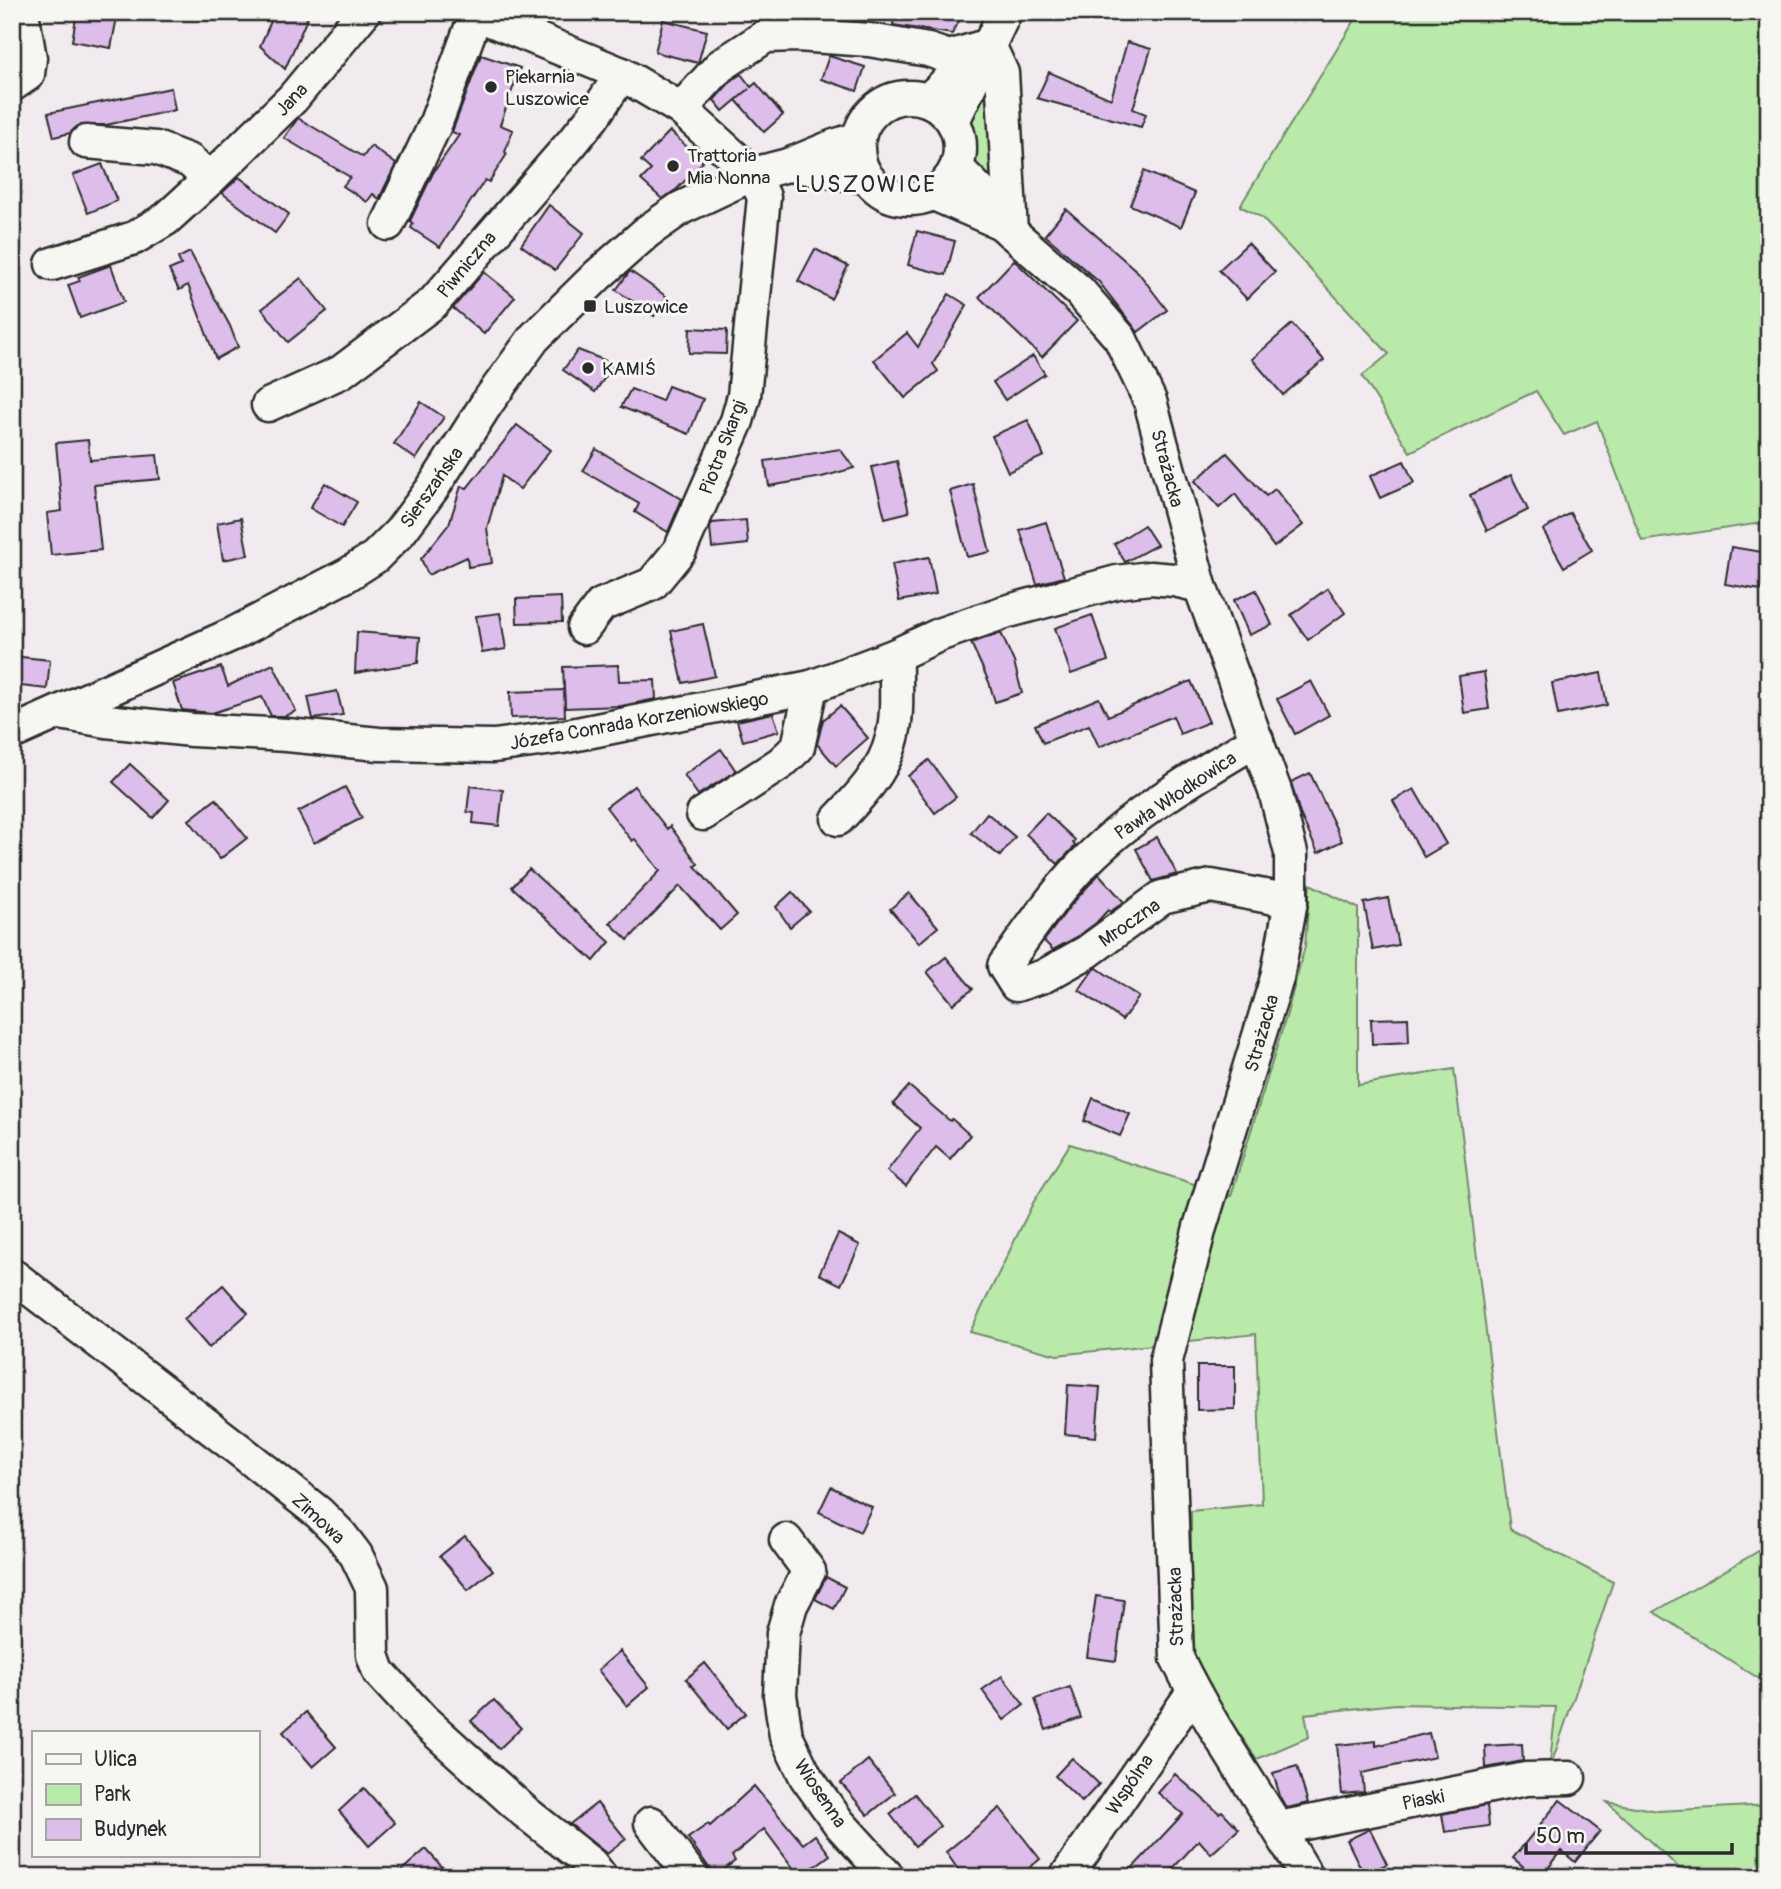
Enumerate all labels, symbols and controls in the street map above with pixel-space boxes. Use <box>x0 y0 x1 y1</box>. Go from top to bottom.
place label: Piekarnia Luszowice <box>505 65 590 111</box>
street label: Jana <box>270 78 313 121</box>
marker: Piekarnia Luszowice <box>483 79 499 95</box>
place label: Trattoria Mia Nonna <box>687 144 770 190</box>
marker: Trattoria Mia Nonna <box>665 158 681 174</box>
district label: LUSZOWICE <box>795 170 937 199</box>
street label: Piwniczna <box>432 226 502 303</box>
place label: Luszowice <box>604 295 689 319</box>
marker: Luszowice <box>582 298 598 314</box>
place label: KAMIŚ <box>602 357 656 381</box>
marker: KAMIŚ <box>580 360 596 376</box>
street label: Piotra Skargi <box>694 397 752 498</box>
street label: Strażacka <box>1145 427 1189 510</box>
street label: Sierszańska <box>395 442 469 533</box>
street label: Józefa Conrada Korzeniowskiego <box>508 686 770 756</box>
street label: Pawła Włodkowica <box>1110 746 1241 846</box>
street label: Mroczna <box>1094 893 1165 953</box>
street label: Strażacka <box>1239 992 1284 1075</box>
street label: Zimowa <box>287 1488 350 1550</box>
street label: Strażacka <box>1163 1567 1189 1647</box>
legend <box>32 1731 259 1857</box>
text: Ulica <box>94 1746 137 1773</box>
street label: Wspólna <box>1101 1749 1159 1820</box>
street label: Wiosenna <box>789 1755 852 1833</box>
text: Park <box>94 1781 131 1808</box>
street label: Piaski <box>1400 1784 1446 1816</box>
scale bar <box>1526 1812 1732 1856</box>
text: Budynek <box>94 1816 167 1843</box>
text: 50 m <box>1536 1823 1585 1850</box>

